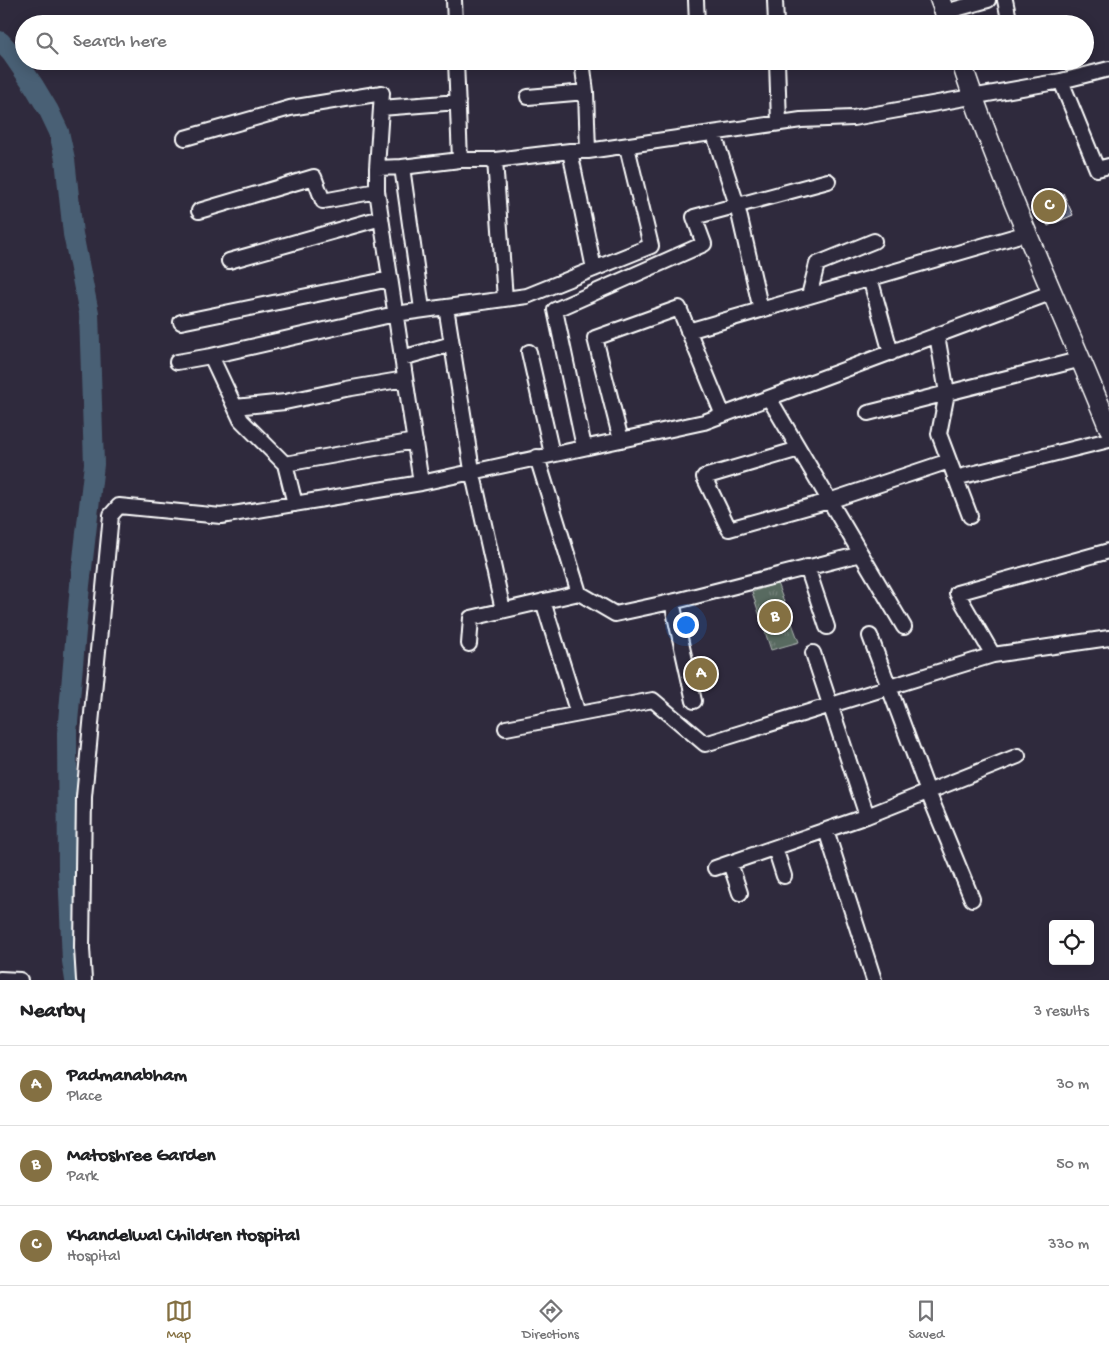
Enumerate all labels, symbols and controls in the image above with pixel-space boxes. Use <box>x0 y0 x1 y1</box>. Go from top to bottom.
search box <box>15 15 1094 70</box>
icon: search <box>33 29 61 57</box>
text: Search here <box>73 31 167 54</box>
pin: C <box>1033 187 1065 225</box>
pin: B <box>759 598 791 636</box>
your location <box>673 612 699 638</box>
pin: A <box>685 655 717 693</box>
map controls <box>1049 920 1094 965</box>
button: locate <box>1049 920 1094 965</box>
text: Nearby <box>20 1000 85 1025</box>
text: 3 results <box>1034 1003 1089 1022</box>
text: Padmanabham <box>67 1065 187 1088</box>
text: A <box>31 1076 41 1095</box>
text: 30 m <box>1056 1076 1089 1095</box>
text: Place <box>67 1088 102 1107</box>
text: Matoshree Garden <box>67 1145 216 1168</box>
text: B <box>32 1156 40 1175</box>
text: 50 m <box>1056 1156 1089 1175</box>
text: Park <box>67 1168 98 1187</box>
text: Khandelwal Children Hospital <box>67 1225 300 1248</box>
text: C <box>32 1236 40 1255</box>
text: 330 m <box>1048 1236 1089 1255</box>
text: Hospital <box>67 1248 121 1267</box>
tab: Map <box>165 1297 193 1344</box>
tab: Directions <box>522 1297 579 1344</box>
tab: Saved <box>908 1297 944 1344</box>

